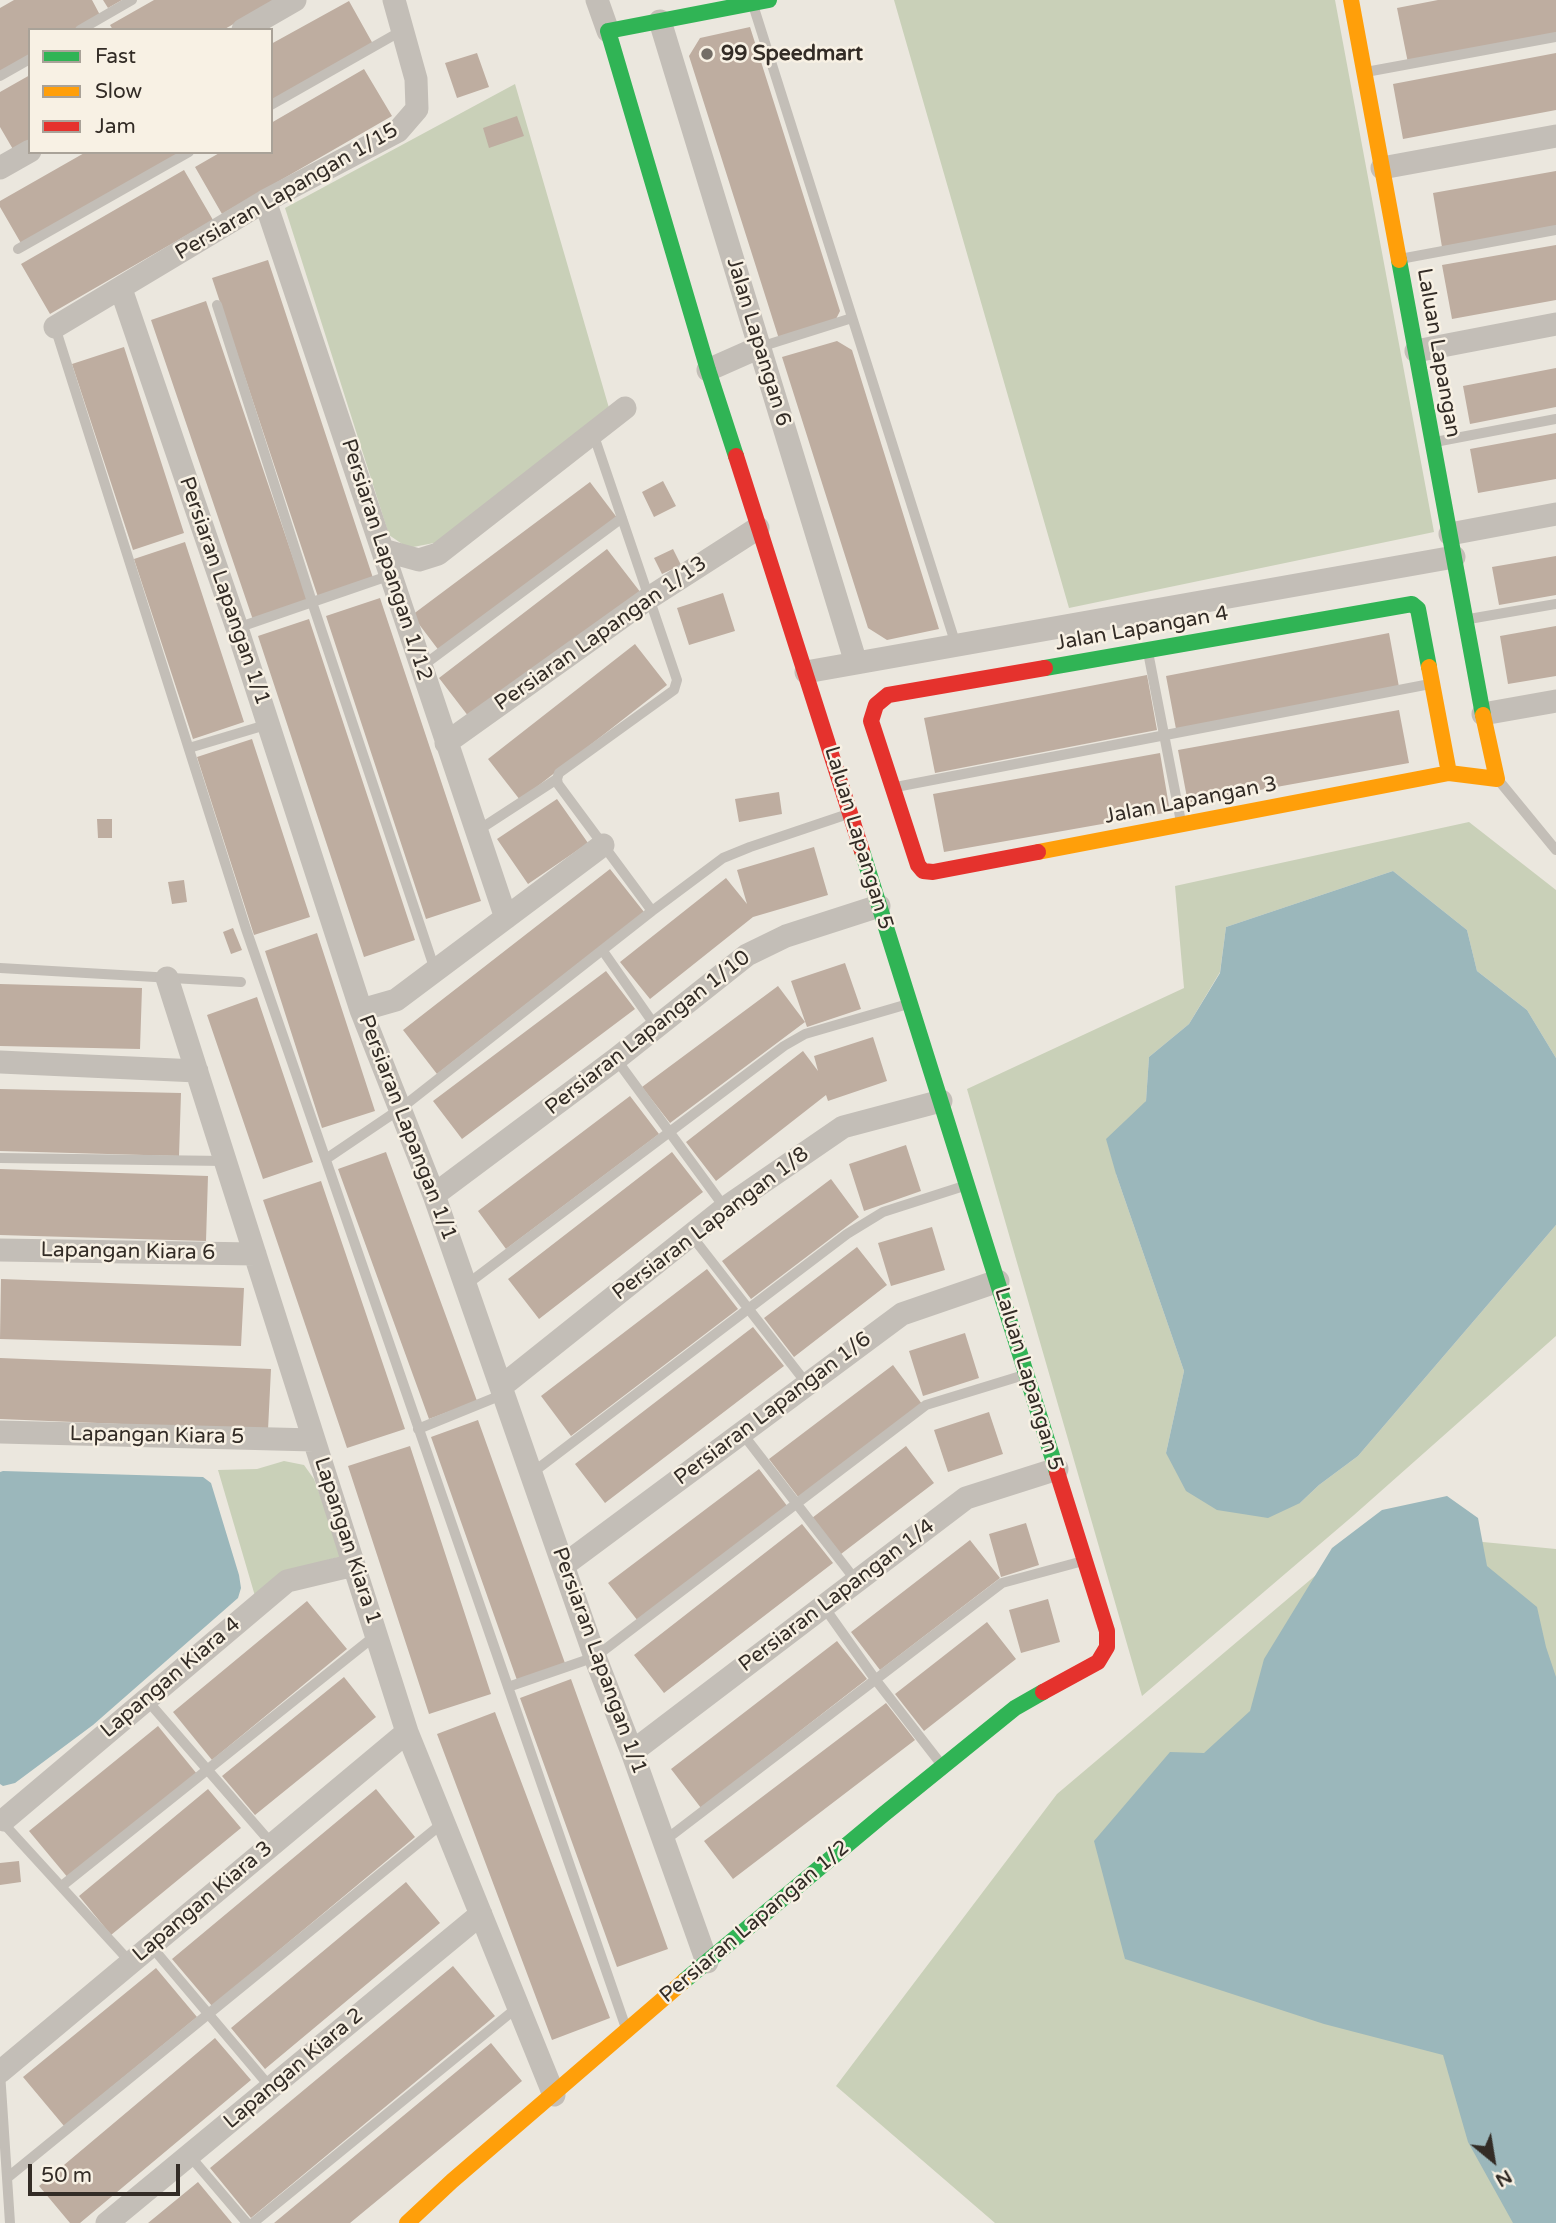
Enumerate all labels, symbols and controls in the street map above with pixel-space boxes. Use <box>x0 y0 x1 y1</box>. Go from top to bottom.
legend <box>28 28 273 154</box>
place label: 99 Speedmart <box>721 41 863 67</box>
text: Fast <box>95 44 136 69</box>
marker: 99 Speedmart <box>699 46 715 62</box>
text: Slow <box>95 79 142 104</box>
text: Jam <box>95 114 136 139</box>
street label: Persiaran Lapangan 1/15 <box>171 118 403 266</box>
street label: Jalan Lapangan 6 <box>720 255 796 429</box>
street label: Laluan Lapangan <box>1411 266 1465 440</box>
street label: Persiaran Lapangan 1/12 <box>335 436 437 684</box>
street label: Persiaran Lapangan 1/1 <box>173 474 275 708</box>
street label: Persiaran Lapangan 1/13 <box>490 551 712 717</box>
street label: Jalan Lapangan 4 <box>1054 601 1230 657</box>
street label: Laluan Lapangan 5 <box>818 743 898 933</box>
street label: Jalan Lapangan 3 <box>1103 772 1279 830</box>
street label: Persiaran Lapangan 1/10 <box>541 945 755 1121</box>
street label: Persiaran Lapangan 1/1 <box>352 1012 462 1244</box>
street label: Persiaran Lapangan 1/8 <box>608 1142 814 1306</box>
street label: Lapangan Kiara 6 <box>40 1238 216 1266</box>
street label: Laluan Lapangan 5 <box>988 1284 1068 1474</box>
street label: Persiaran Lapangan 1/6 <box>670 1327 876 1491</box>
street label: Lapangan Kiara 5 <box>69 1422 245 1450</box>
street label: Lapangan Kiara 1 <box>308 1454 386 1628</box>
street label: Persiaran Lapangan 1/4 <box>734 1514 940 1678</box>
street label: Persiaran Lapangan 1/1 <box>546 1544 652 1778</box>
street label: Lapangan Kiara 4 <box>96 1612 246 1744</box>
street label: Persiaran Lapangan 1/2 <box>655 1835 855 2009</box>
street label: Lapangan Kiara 3 <box>128 1836 278 1968</box>
street label: Lapangan Kiara 2 <box>219 2003 369 2135</box>
north arrow <box>1458 2125 1528 2195</box>
scale bar <box>32 2150 184 2194</box>
text: 50 m <box>41 2163 92 2188</box>
text: N <box>1491 2165 1516 2192</box>

